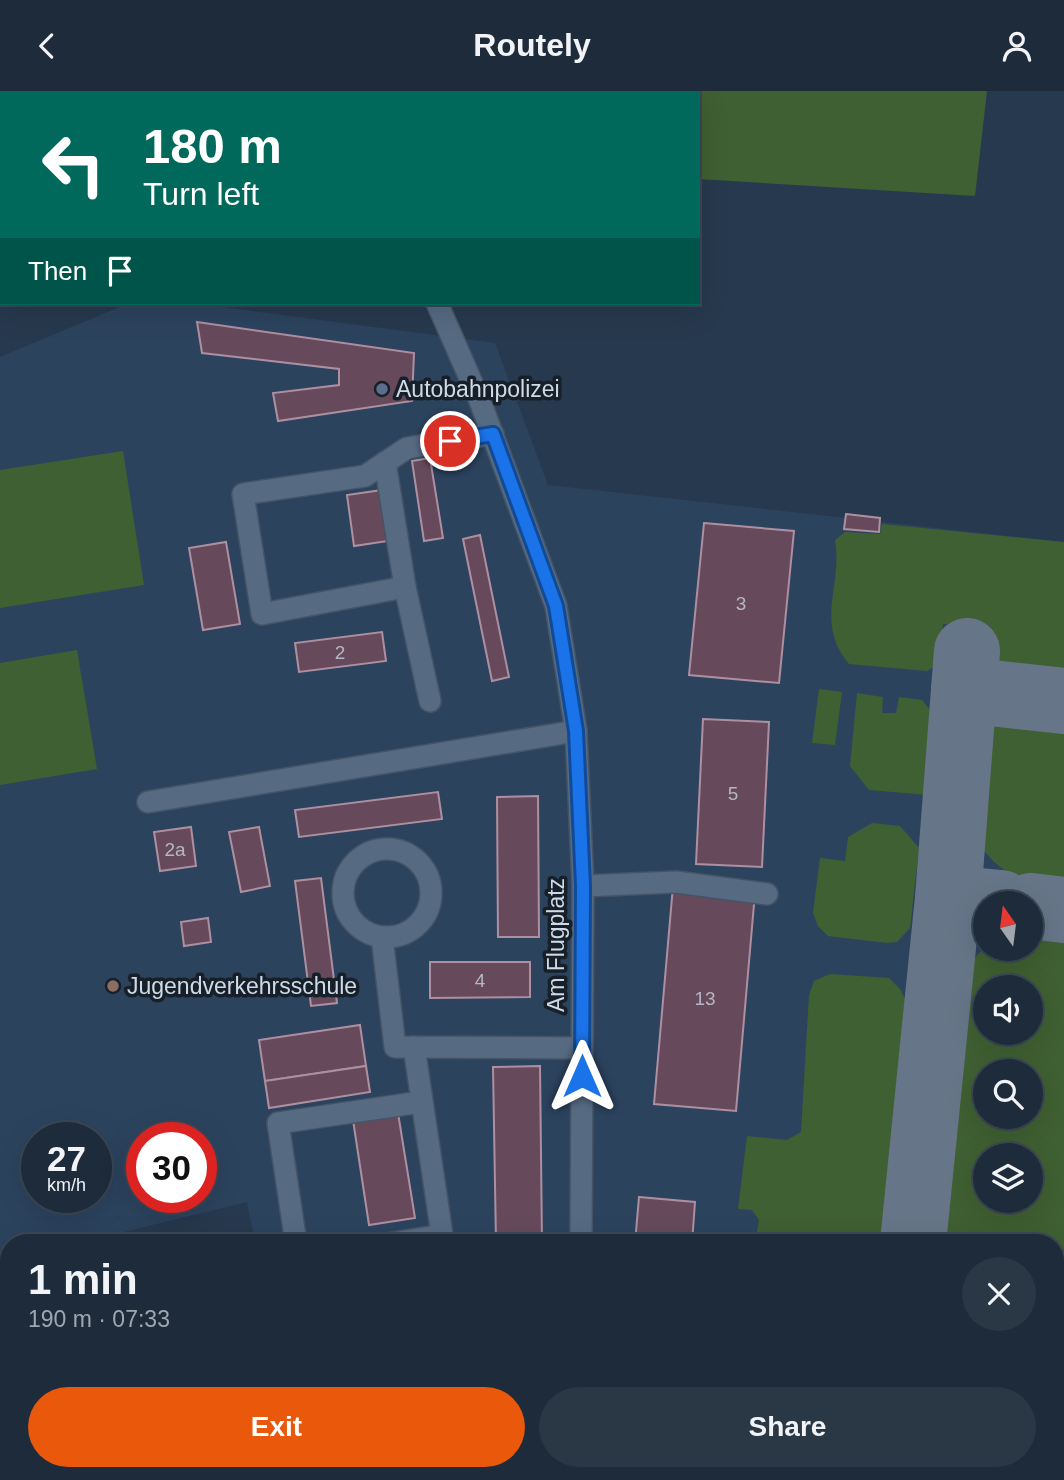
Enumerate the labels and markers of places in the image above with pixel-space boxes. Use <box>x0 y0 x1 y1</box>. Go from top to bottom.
place label: Autobahnpolizei <box>396 376 560 402</box>
marker: Autobahnpolizei <box>374 381 390 397</box>
pin <box>420 411 480 471</box>
place label: Jugendverkehrsschule <box>127 973 357 999</box>
marker: Jugendverkehrsschule <box>105 978 121 994</box>

